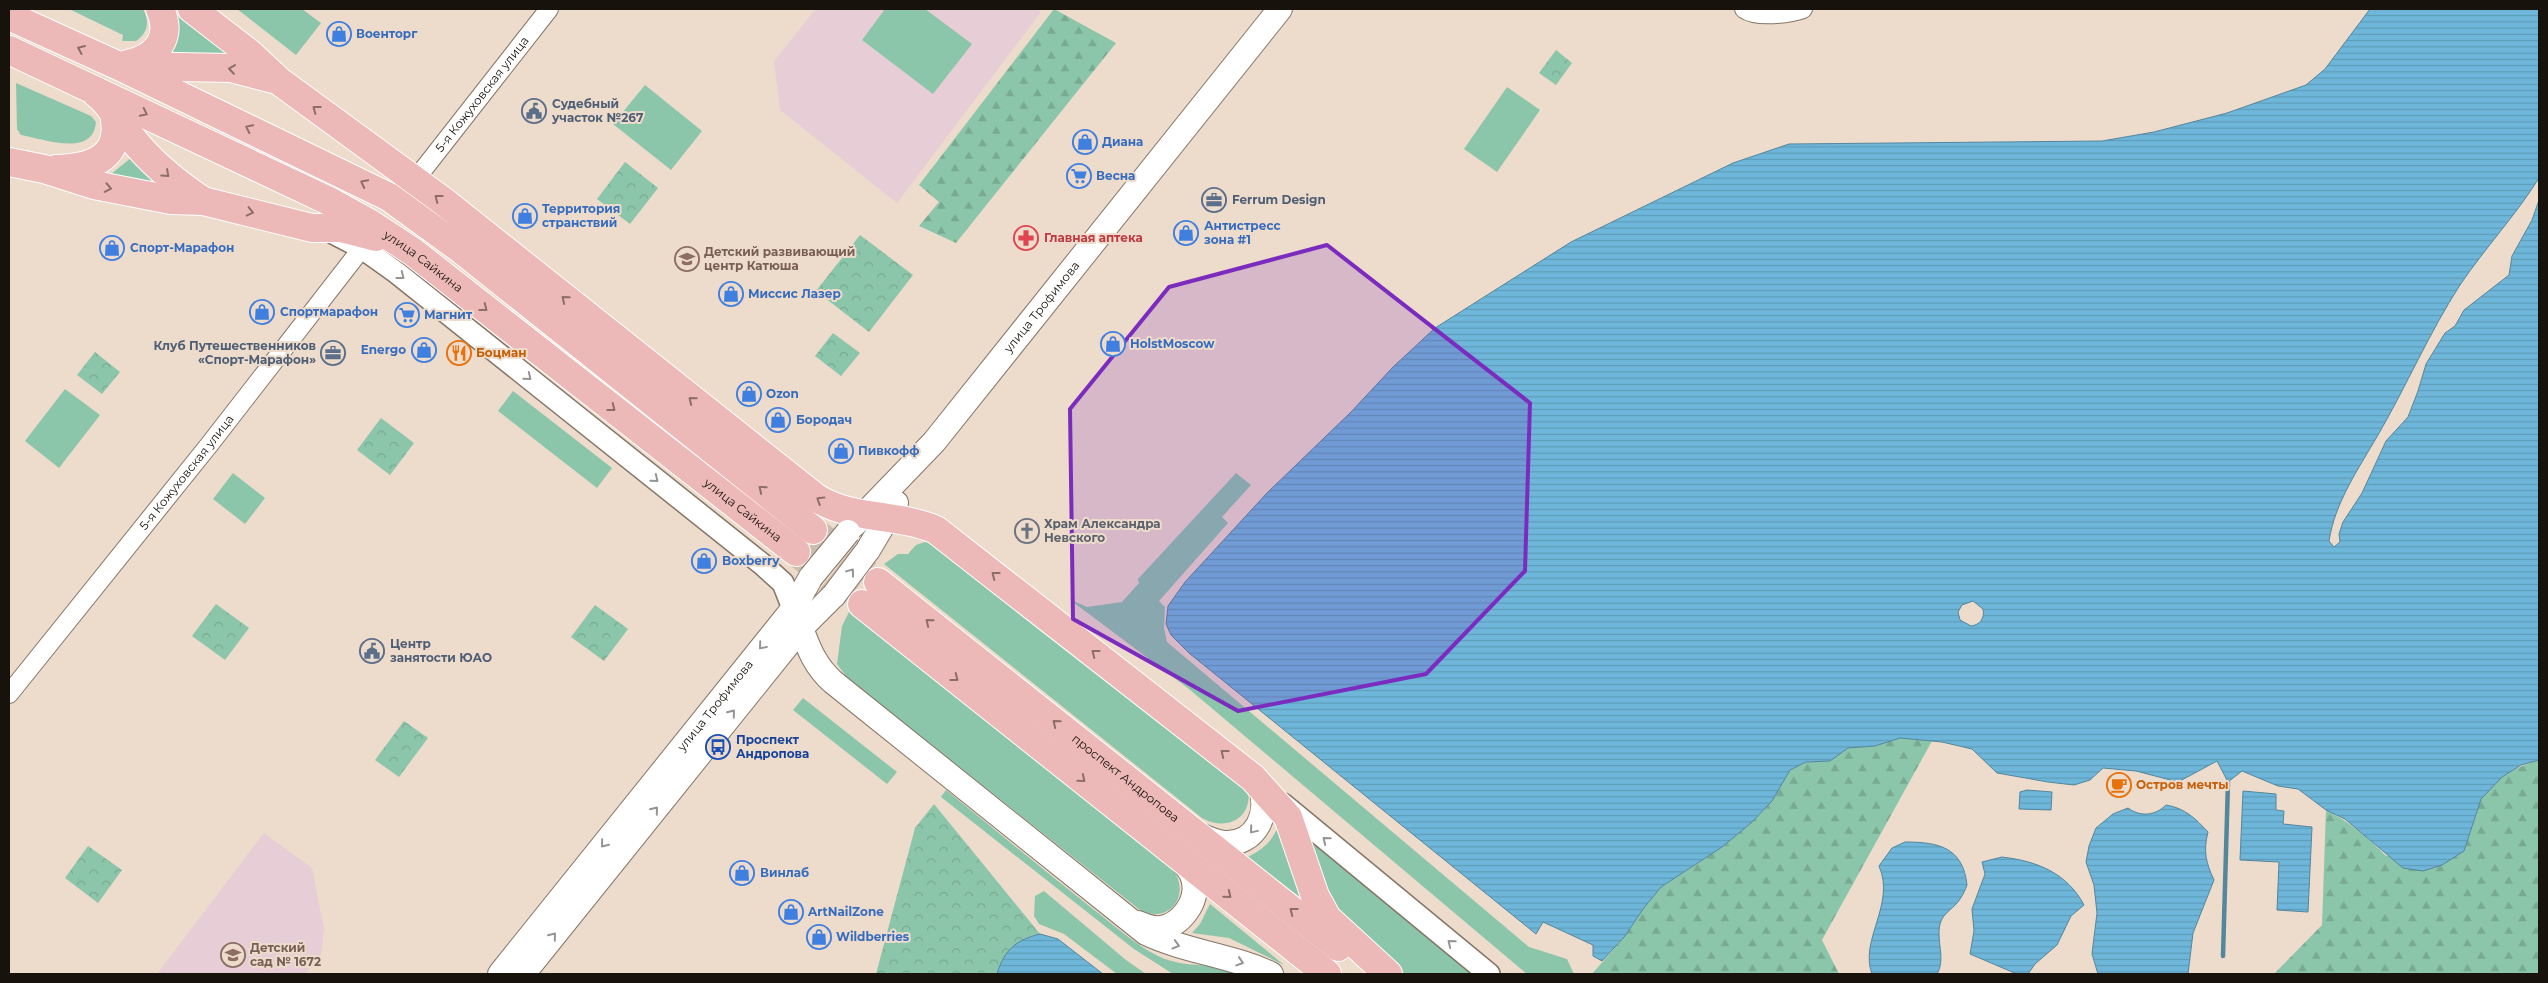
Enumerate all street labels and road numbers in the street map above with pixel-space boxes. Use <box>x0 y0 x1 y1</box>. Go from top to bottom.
street label: 5-я Кожуховская улица <box>432 33 532 155</box>
street label: улица Сайкина <box>380 226 466 295</box>
street label: улица Трофимова <box>1000 258 1082 356</box>
street label: 5-я Кожуховская улица <box>136 412 237 533</box>
street label: улица Сайкина <box>700 474 785 545</box>
street label: улица Трофимова <box>673 657 756 755</box>
street label: проспект Андропова <box>1069 731 1182 825</box>

